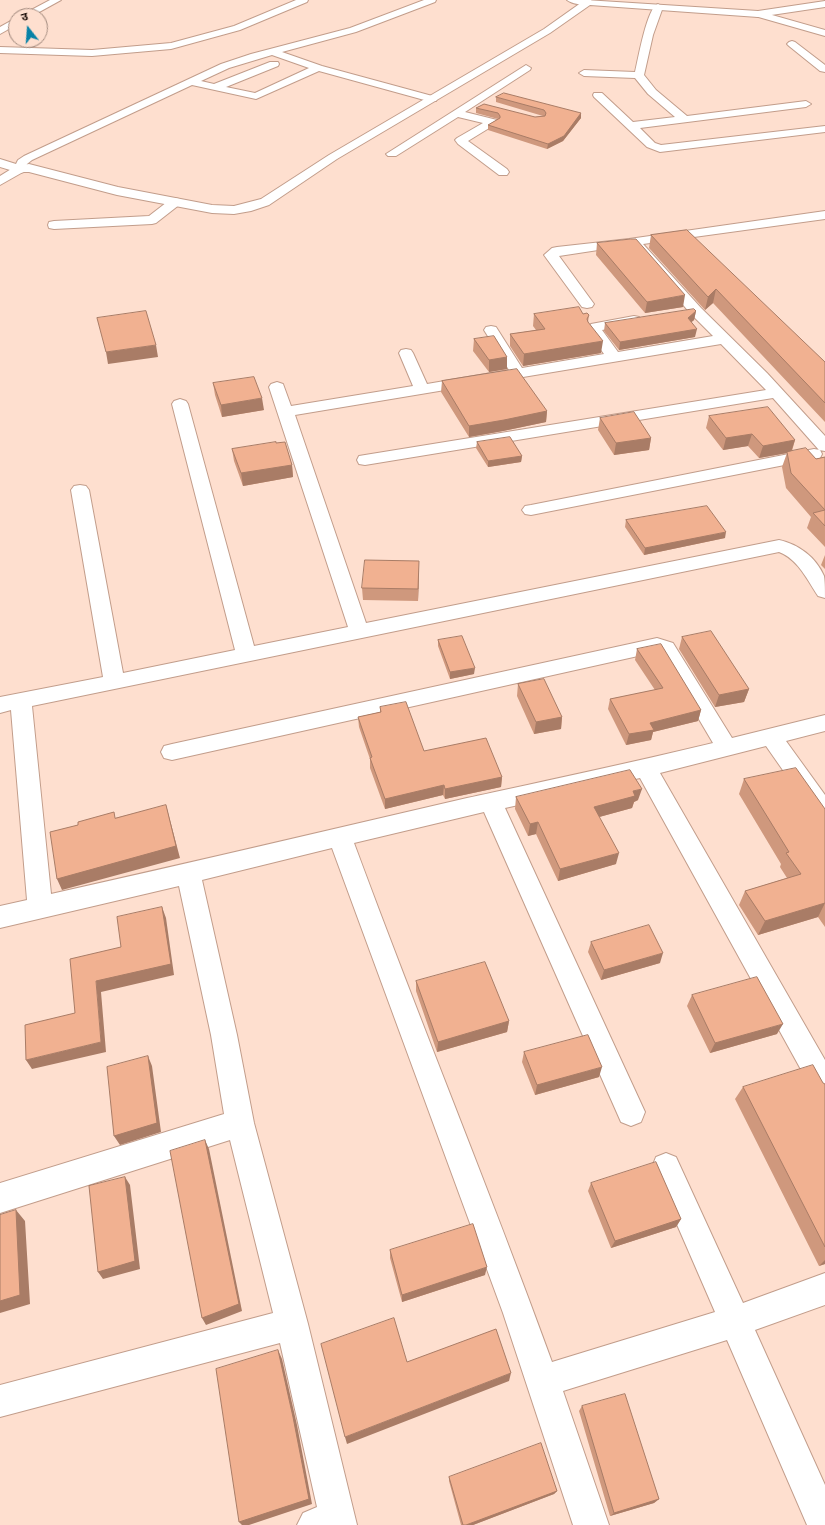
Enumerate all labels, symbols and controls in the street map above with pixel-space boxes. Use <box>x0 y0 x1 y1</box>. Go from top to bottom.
north arrow <box>8 8 48 48</box>
text: उ <box>20 10 30 24</box>

